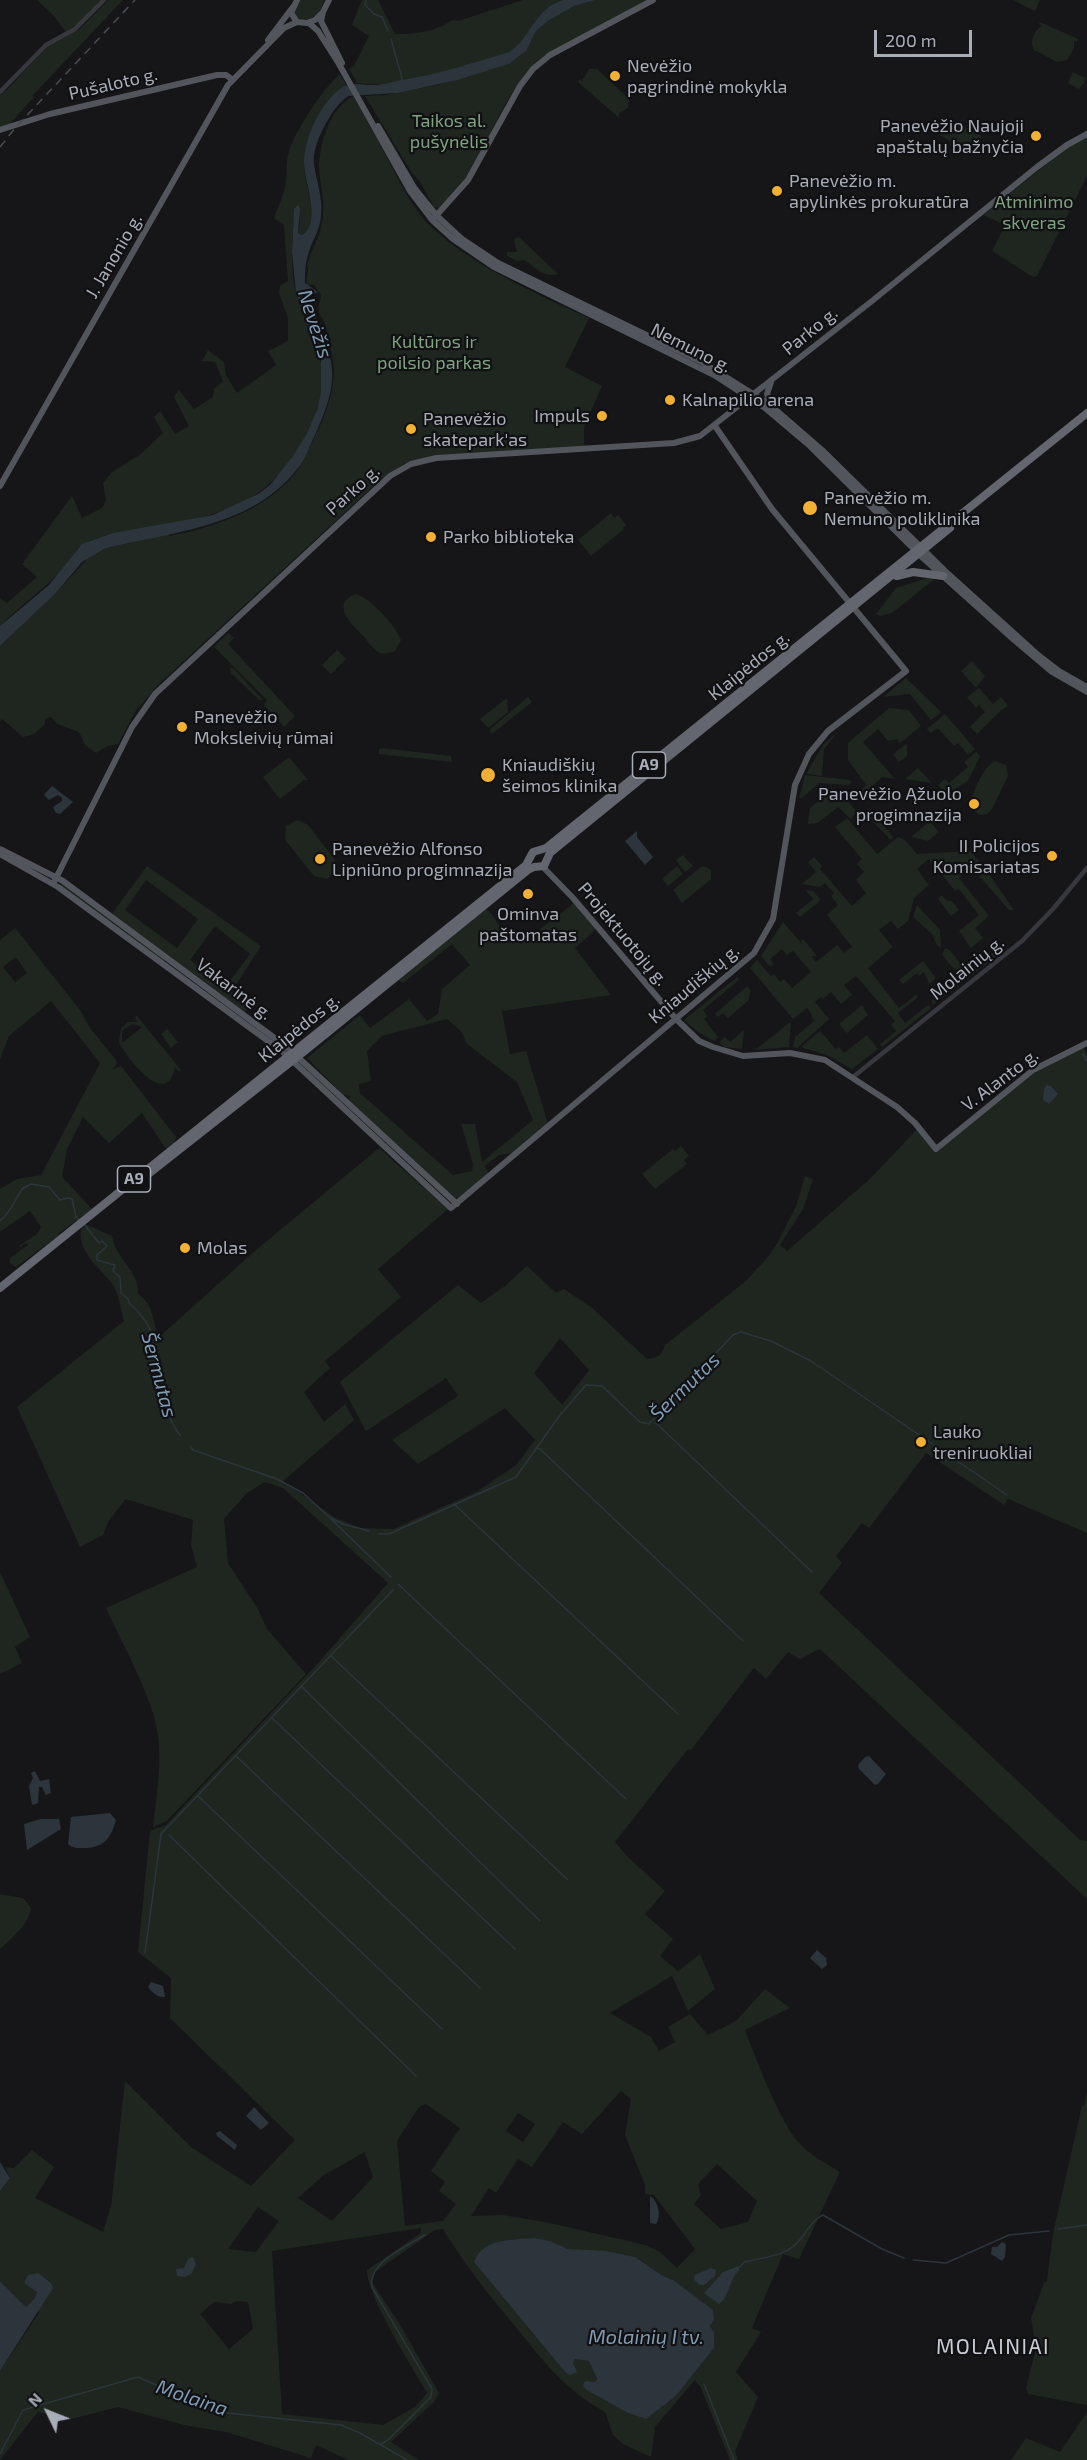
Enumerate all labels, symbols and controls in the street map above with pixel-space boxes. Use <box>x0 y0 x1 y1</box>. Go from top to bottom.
scale bar <box>877 18 974 56</box>
text: 200 m <box>885 29 937 51</box>
place label: Nevėžio pagrindinė mokykla <box>627 55 787 98</box>
street label: Pušaloto g. <box>66 63 160 105</box>
marker: Nevėžio pagrindinė mokykla <box>608 69 622 83</box>
park label: Taikos al. pušynėlis <box>410 110 488 152</box>
place label: Panevėžio Naujoji apaštalų bažnyčia <box>876 115 1024 158</box>
marker: Panevėžio Naujoji apaštalų bažnyčia <box>1029 129 1043 143</box>
place label: Panevėžio m. apylinkės prokuratūra <box>789 170 969 213</box>
marker: Panevėžio m. apylinkės prokuratūra <box>770 184 784 198</box>
park label: Atminimo skveras <box>994 191 1074 234</box>
street label: J. Janonio g. <box>81 210 147 302</box>
water label: Nevėžis <box>293 286 337 362</box>
street label: Parko g. <box>778 302 842 360</box>
street label: Nemuno g. <box>647 319 735 377</box>
park label: Kultūros ir poilsio parkas <box>377 331 491 374</box>
place label: Kalnapilio arena <box>682 389 814 411</box>
marker: Kalnapilio arena <box>663 393 677 407</box>
place label: Impuls <box>534 405 590 427</box>
place label: Panevėžio skatepark'as <box>423 408 527 450</box>
marker: Impuls <box>595 409 609 423</box>
marker: Panevėžio skatepark'as <box>404 422 418 436</box>
street label: Parko g. <box>322 460 384 520</box>
place label: Panevėžio m. Nemuno poliklinika <box>824 487 980 530</box>
marker: Panevėžio m. Nemuno poliklinika <box>801 499 819 517</box>
place label: Parko biblioteka <box>443 526 574 548</box>
marker: Parko biblioteka <box>424 530 438 544</box>
street label: Klaipėdos g. <box>704 627 794 705</box>
place label: Panevėžio Moksleivių rūmai <box>194 706 334 748</box>
marker: Panevėžio Moksleivių rūmai <box>175 720 189 734</box>
road number: A9 <box>632 752 666 778</box>
place label: Kniaudiškių šeimos klinika <box>502 754 617 796</box>
marker: Kniaudiškių šeimos klinika <box>479 766 497 784</box>
place label: Panevėžio Ąžuolo progimnazija <box>818 783 962 826</box>
marker: Panevėžio Ąžuolo progimnazija <box>967 797 981 811</box>
place label: II Policijos Komisariatas <box>933 835 1040 878</box>
place label: Panevėžio Alfonso Lipniūno progimnazija <box>332 838 512 880</box>
marker: II Policijos Komisariatas <box>1045 849 1059 863</box>
marker: Panevėžio Alfonso Lipniūno progimnazija <box>313 852 327 866</box>
street label: Projektuotojų g. <box>573 878 673 990</box>
marker: Ominva paštomatas <box>521 887 535 901</box>
place label: Ominva paštomatas <box>479 903 577 946</box>
street label: Molainių g. <box>926 932 1008 1004</box>
street label: Kniaudiškių g. <box>644 940 744 1028</box>
street label: Vakarinė g. <box>192 953 276 1025</box>
street label: Klaipėdos g. <box>254 989 344 1067</box>
street label: V. Alanto g. <box>957 1044 1043 1116</box>
road number: A9 <box>118 1166 150 1192</box>
place label: Molas <box>197 1237 247 1259</box>
marker: Molas <box>178 1241 192 1255</box>
water label: Šermutas <box>136 1329 182 1421</box>
water label: Šermutas <box>645 1348 725 1426</box>
place label: Lauko treniruokliai <box>933 1421 1032 1464</box>
marker: Lauko treniruokliai <box>914 1435 928 1449</box>
water label: Molainių I tv. <box>588 2325 704 2349</box>
district label: MOLAINIAI <box>936 2334 1050 2360</box>
water label: Molaina <box>153 2375 231 2421</box>
north arrow <box>18 2382 78 2442</box>
text: N <box>24 2389 45 2410</box>

